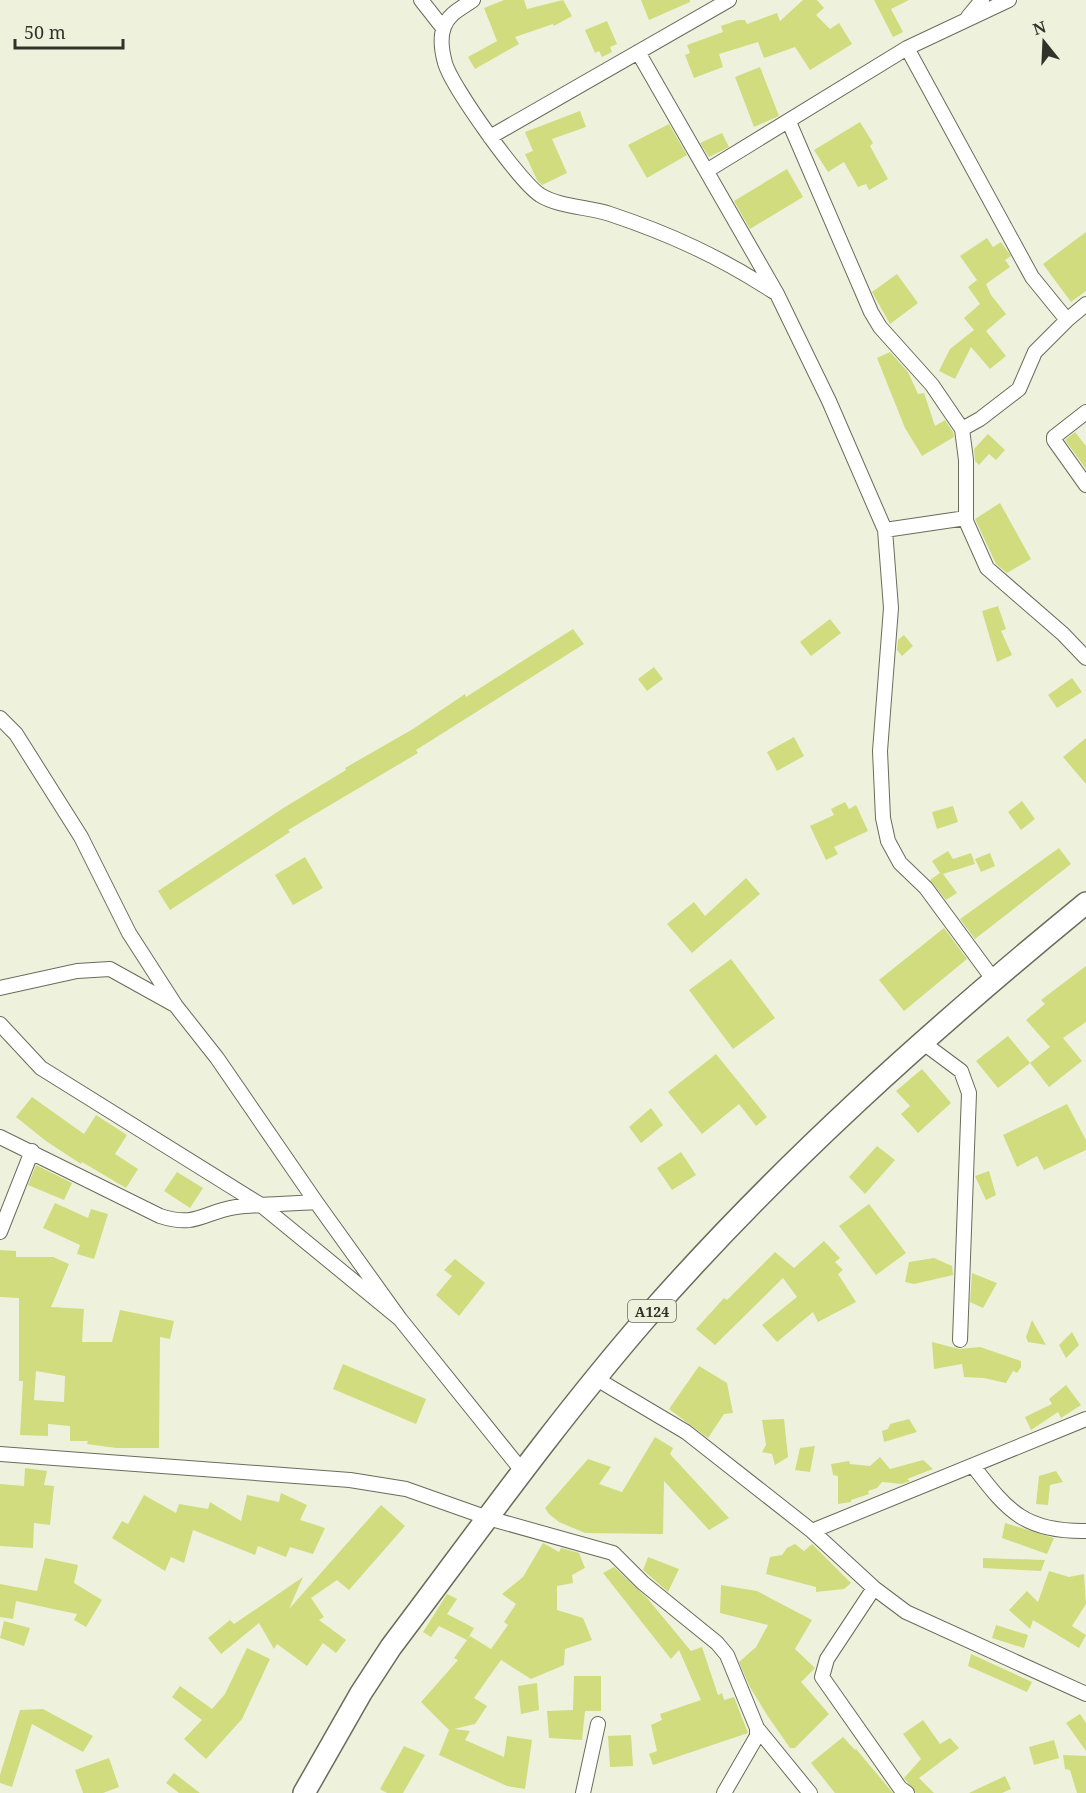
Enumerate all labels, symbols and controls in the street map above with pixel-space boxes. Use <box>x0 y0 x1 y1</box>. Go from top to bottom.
scale bar <box>15 12 123 50</box>
north arrow <box>1014 12 1074 72</box>
text: N <box>1030 15 1049 40</box>
text: 50 m <box>24 20 66 44</box>
road number: A124 <box>628 1300 676 1322</box>

